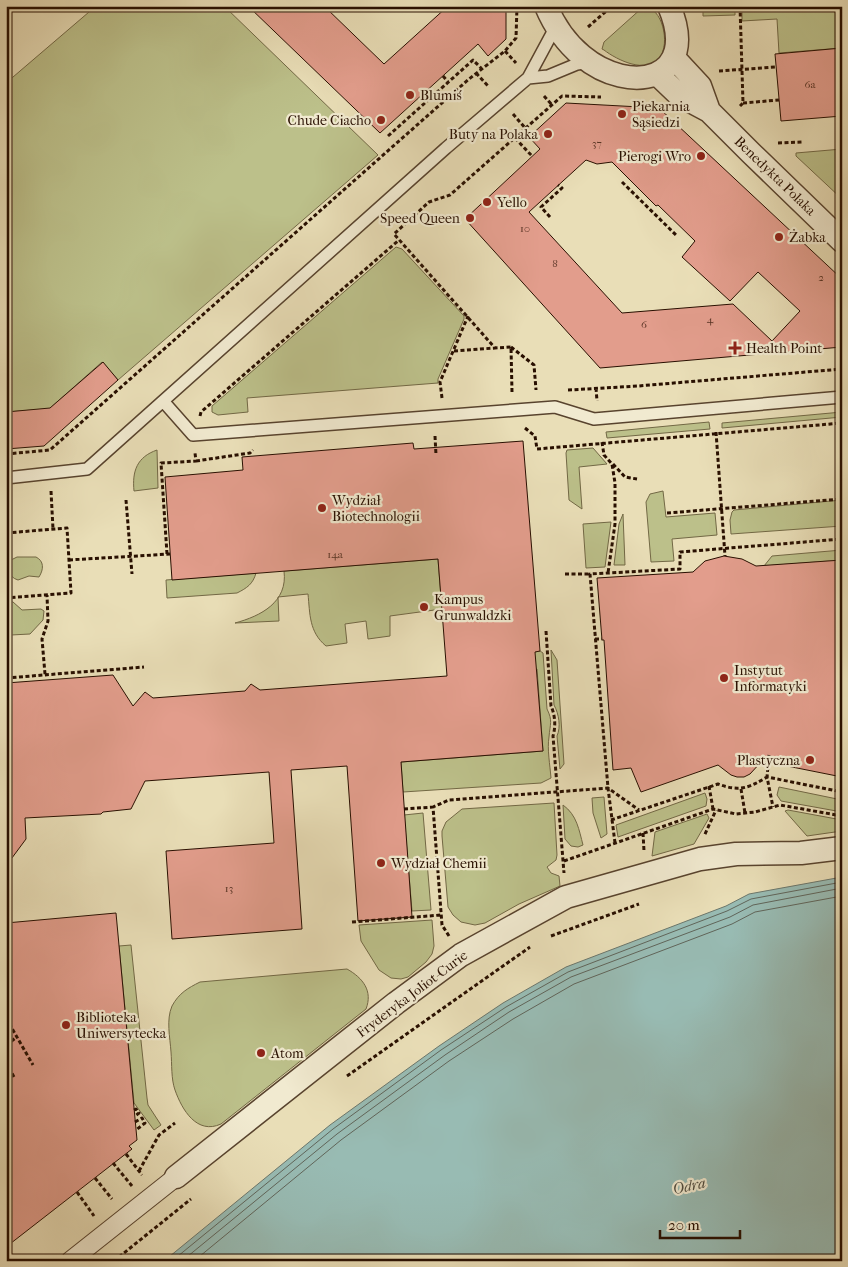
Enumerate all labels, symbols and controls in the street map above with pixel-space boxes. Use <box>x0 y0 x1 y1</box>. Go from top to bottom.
house number: 6a <box>804 78 816 91</box>
place label: Blumiś <box>420 87 463 104</box>
marker: Blumiś <box>404 89 416 101</box>
place label: Piekarnia Sąsiedzi <box>632 98 690 131</box>
marker: Piekarnia Sąsiedzi <box>616 108 628 120</box>
place label: Chude Ciacho <box>288 112 371 129</box>
marker: Chude Ciacho <box>375 114 387 126</box>
place label: Buty na Polaka <box>449 126 539 143</box>
marker: Buty na Polaka <box>542 128 554 140</box>
street label: Benedykta Polaka <box>731 133 820 219</box>
house number: 37 <box>592 137 602 150</box>
place label: Pierogi Wro <box>618 148 691 165</box>
marker: Pierogi Wro <box>695 150 707 162</box>
place label: Yello <box>496 194 527 211</box>
marker: Yello <box>481 196 493 208</box>
place label: Speed Queen <box>380 210 460 227</box>
marker: Speed Queen <box>464 212 476 224</box>
house number: 10 <box>520 222 530 235</box>
place label: Żabka <box>789 229 826 246</box>
marker: Żabka <box>773 231 785 243</box>
house number: 8 <box>552 257 558 270</box>
house number: 2 <box>818 271 824 284</box>
house number: 4 <box>707 313 714 326</box>
house number: 6 <box>641 318 647 331</box>
place label: Health Point <box>746 340 822 357</box>
marker: Health Point <box>728 341 742 355</box>
place label: Wydział Biotechnologii <box>331 492 420 525</box>
marker: Wydział Biotechnologii <box>316 502 328 514</box>
house number: 14a <box>327 548 344 561</box>
place label: Kampus Grunwaldzki <box>434 591 511 624</box>
marker: Kampus Grunwaldzki <box>418 601 430 613</box>
place label: Instytut Informatyki <box>734 662 807 695</box>
marker: Instytut Informatyki <box>718 672 730 684</box>
place label: Plastyczna <box>737 752 801 769</box>
marker: Plastyczna <box>804 754 816 766</box>
place label: Wydział Chemii <box>390 855 487 872</box>
marker: Wydział Chemii <box>375 857 387 869</box>
house number: 13 <box>225 882 233 895</box>
street label: Fryderyka Joliot-Curie <box>353 947 471 1041</box>
place label: Biblioteka Uniwersytecka <box>76 1009 167 1042</box>
marker: Biblioteka Uniwersytecka <box>60 1019 72 1031</box>
place label: Atom <box>270 1045 304 1062</box>
marker: Atom <box>255 1047 267 1059</box>
water label: Odra <box>671 1173 707 1199</box>
scale bar <box>660 1207 740 1239</box>
text: 20 m <box>668 1216 700 1234</box>

